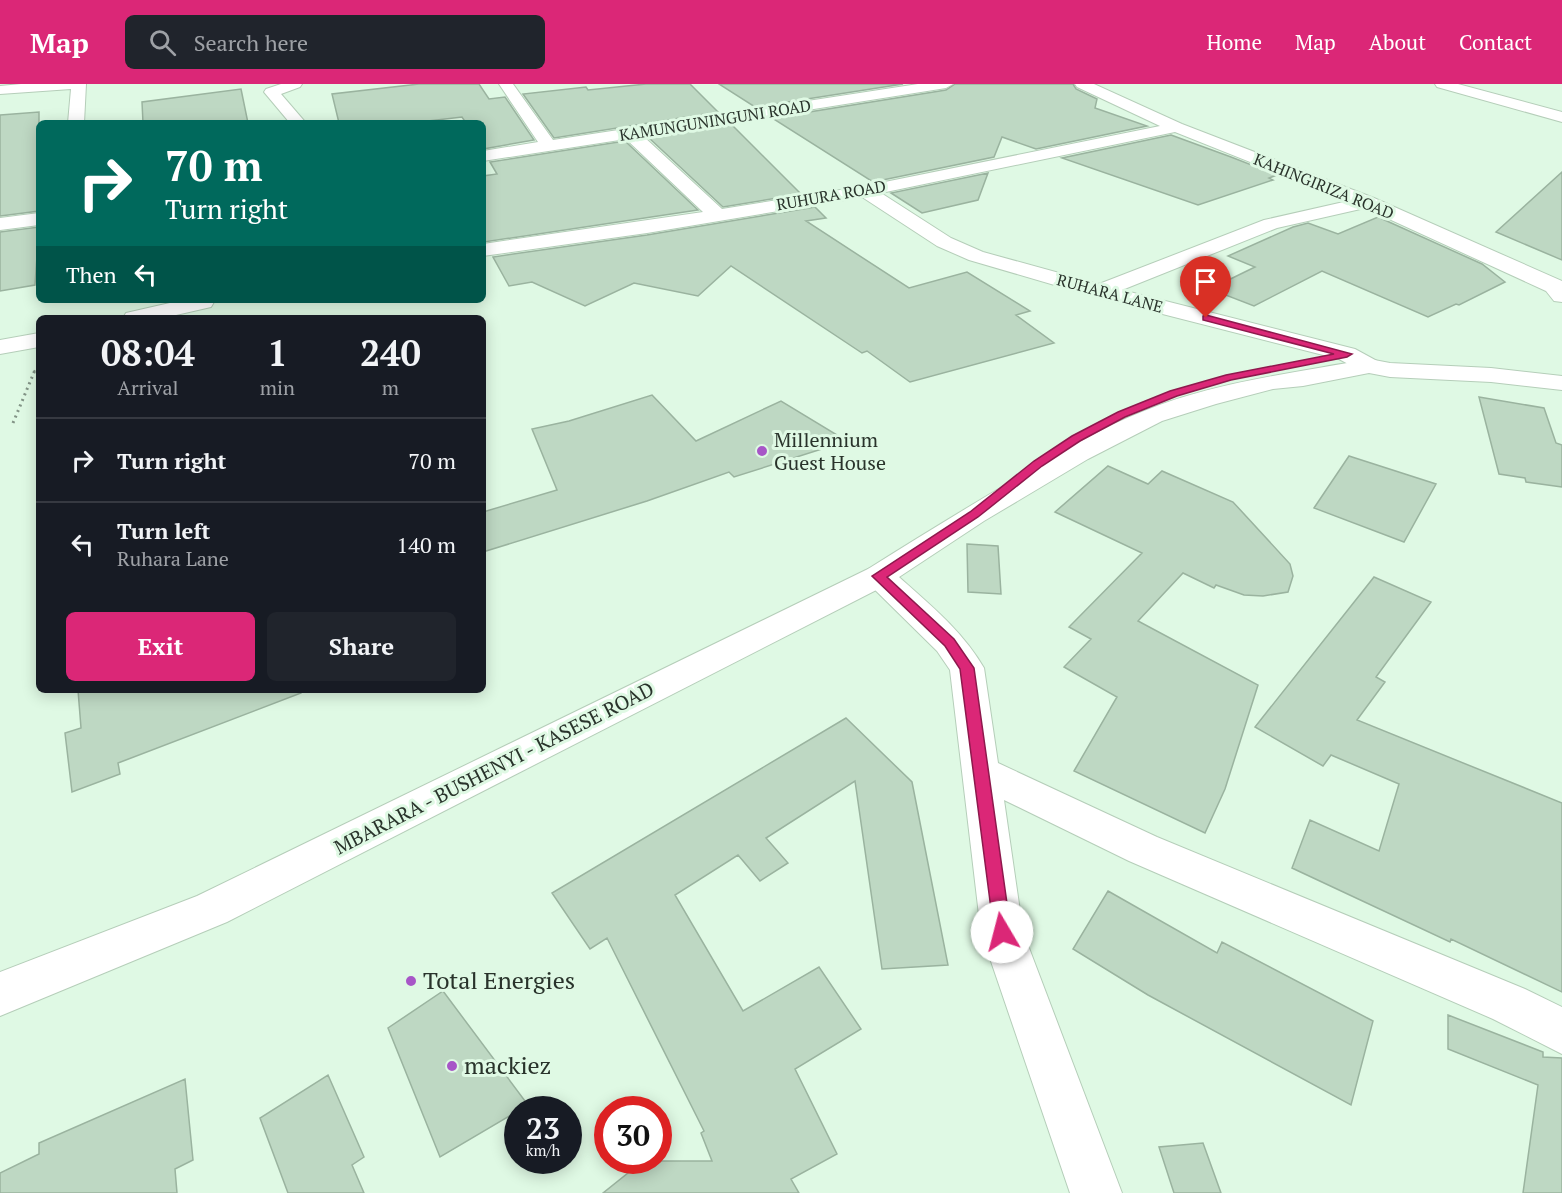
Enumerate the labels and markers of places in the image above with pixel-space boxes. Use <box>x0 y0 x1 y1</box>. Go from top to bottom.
pin <box>1180 256 1231 318</box>
place label: Millennium Guest House <box>774 426 886 476</box>
marker: Millennium Guest House <box>755 444 769 458</box>
place label: Total Energies <box>423 964 575 996</box>
marker: Total Energies <box>404 974 418 988</box>
place label: mackiez <box>464 1049 551 1081</box>
marker: mackiez <box>445 1059 459 1073</box>

